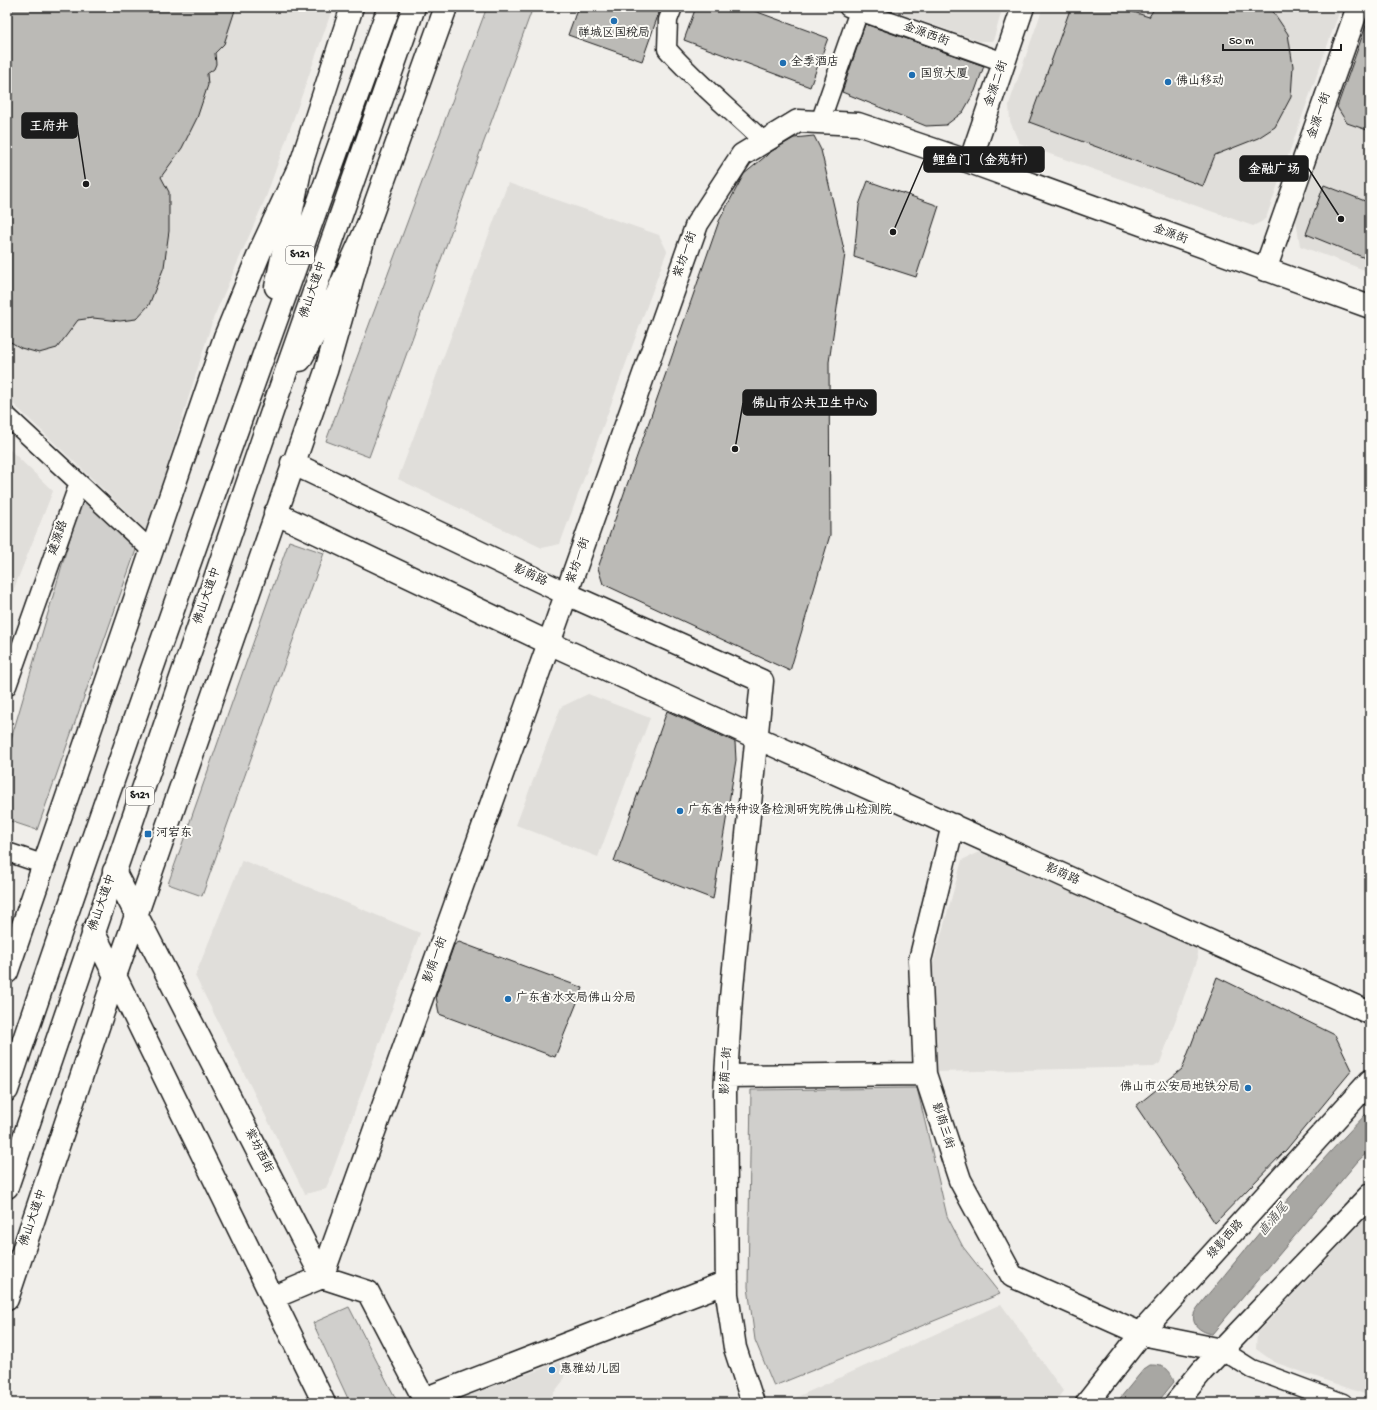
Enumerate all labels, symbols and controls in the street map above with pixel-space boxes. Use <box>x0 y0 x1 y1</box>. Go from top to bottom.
marker: 禅城区国税局 <box>609 16 619 26</box>
street label: 金源西街 <box>901 19 951 50</box>
place label: 禅城区国税局 <box>578 26 650 41</box>
scale bar <box>1223 26 1341 52</box>
text: 50 m <box>1229 35 1254 49</box>
place label: 全季酒店 <box>791 55 839 70</box>
marker: 全季酒店 <box>778 58 788 68</box>
street label: 金源二街 <box>982 59 1011 109</box>
place label: 国贸大厦 <box>920 67 968 82</box>
marker: 国贸大厦 <box>907 70 917 80</box>
place label: 佛山移动 <box>1176 74 1224 89</box>
marker: 佛山移动 <box>1163 77 1173 87</box>
street label: 金源一街 <box>1305 91 1334 141</box>
callout: 王府井 <box>22 113 77 138</box>
text: 王府井 <box>29 119 69 135</box>
callout: 鲤鱼门（金苑轩） <box>924 147 1044 172</box>
text: 鲤鱼门（金苑轩） <box>932 152 1036 169</box>
callout: 金融广场 <box>1240 156 1308 181</box>
text: 金融广场 <box>1248 162 1300 178</box>
street label: 金源街 <box>1151 221 1190 248</box>
street label: 紫坊一街 <box>671 230 700 280</box>
road number: S121 <box>286 246 314 264</box>
street label: 佛山大道中 <box>297 259 330 321</box>
callout: 佛山市公共卫生中心 <box>743 390 876 415</box>
text: 佛山市公共卫生中心 <box>751 396 869 412</box>
street label: 建源路 <box>46 518 71 557</box>
street label: 紫坊一街 <box>564 536 593 586</box>
street label: 影荫路 <box>511 561 550 590</box>
street label: 佛山大道中 <box>191 565 224 627</box>
road number: S121 <box>126 787 154 805</box>
place label: 广东省特种设备检测研究院佛山检测院 <box>688 802 892 818</box>
marker: 广东省特种设备检测研究院佛山检测院 <box>675 806 685 816</box>
place label: 河宕东 <box>156 826 192 841</box>
marker: 河宕东 <box>143 829 153 839</box>
street label: 影荫路 <box>1043 860 1082 889</box>
street label: 佛山大道中 <box>86 872 119 934</box>
street label: 影荫一街 <box>420 935 451 985</box>
place label: 广东省水文局佛山分局 <box>516 990 636 1006</box>
marker: 广东省水文局佛山分局 <box>503 994 513 1004</box>
street label: 影荫二街 <box>718 1047 735 1095</box>
place label: 佛山市公安局地铁分局 <box>1120 1079 1240 1095</box>
marker: 佛山市公安局地铁分局 <box>1243 1083 1253 1093</box>
street label: 影荫三街 <box>928 1101 957 1151</box>
street label: 紫坊西街 <box>241 1126 276 1176</box>
street label: 佛山大道中 <box>17 1187 50 1249</box>
water label: 直涌尾 <box>1255 1199 1293 1240</box>
street label: 绿影西路 <box>1204 1217 1247 1263</box>
place label: 惠雅幼儿园 <box>560 1362 620 1377</box>
marker: 惠雅幼儿园 <box>547 1365 557 1375</box>

